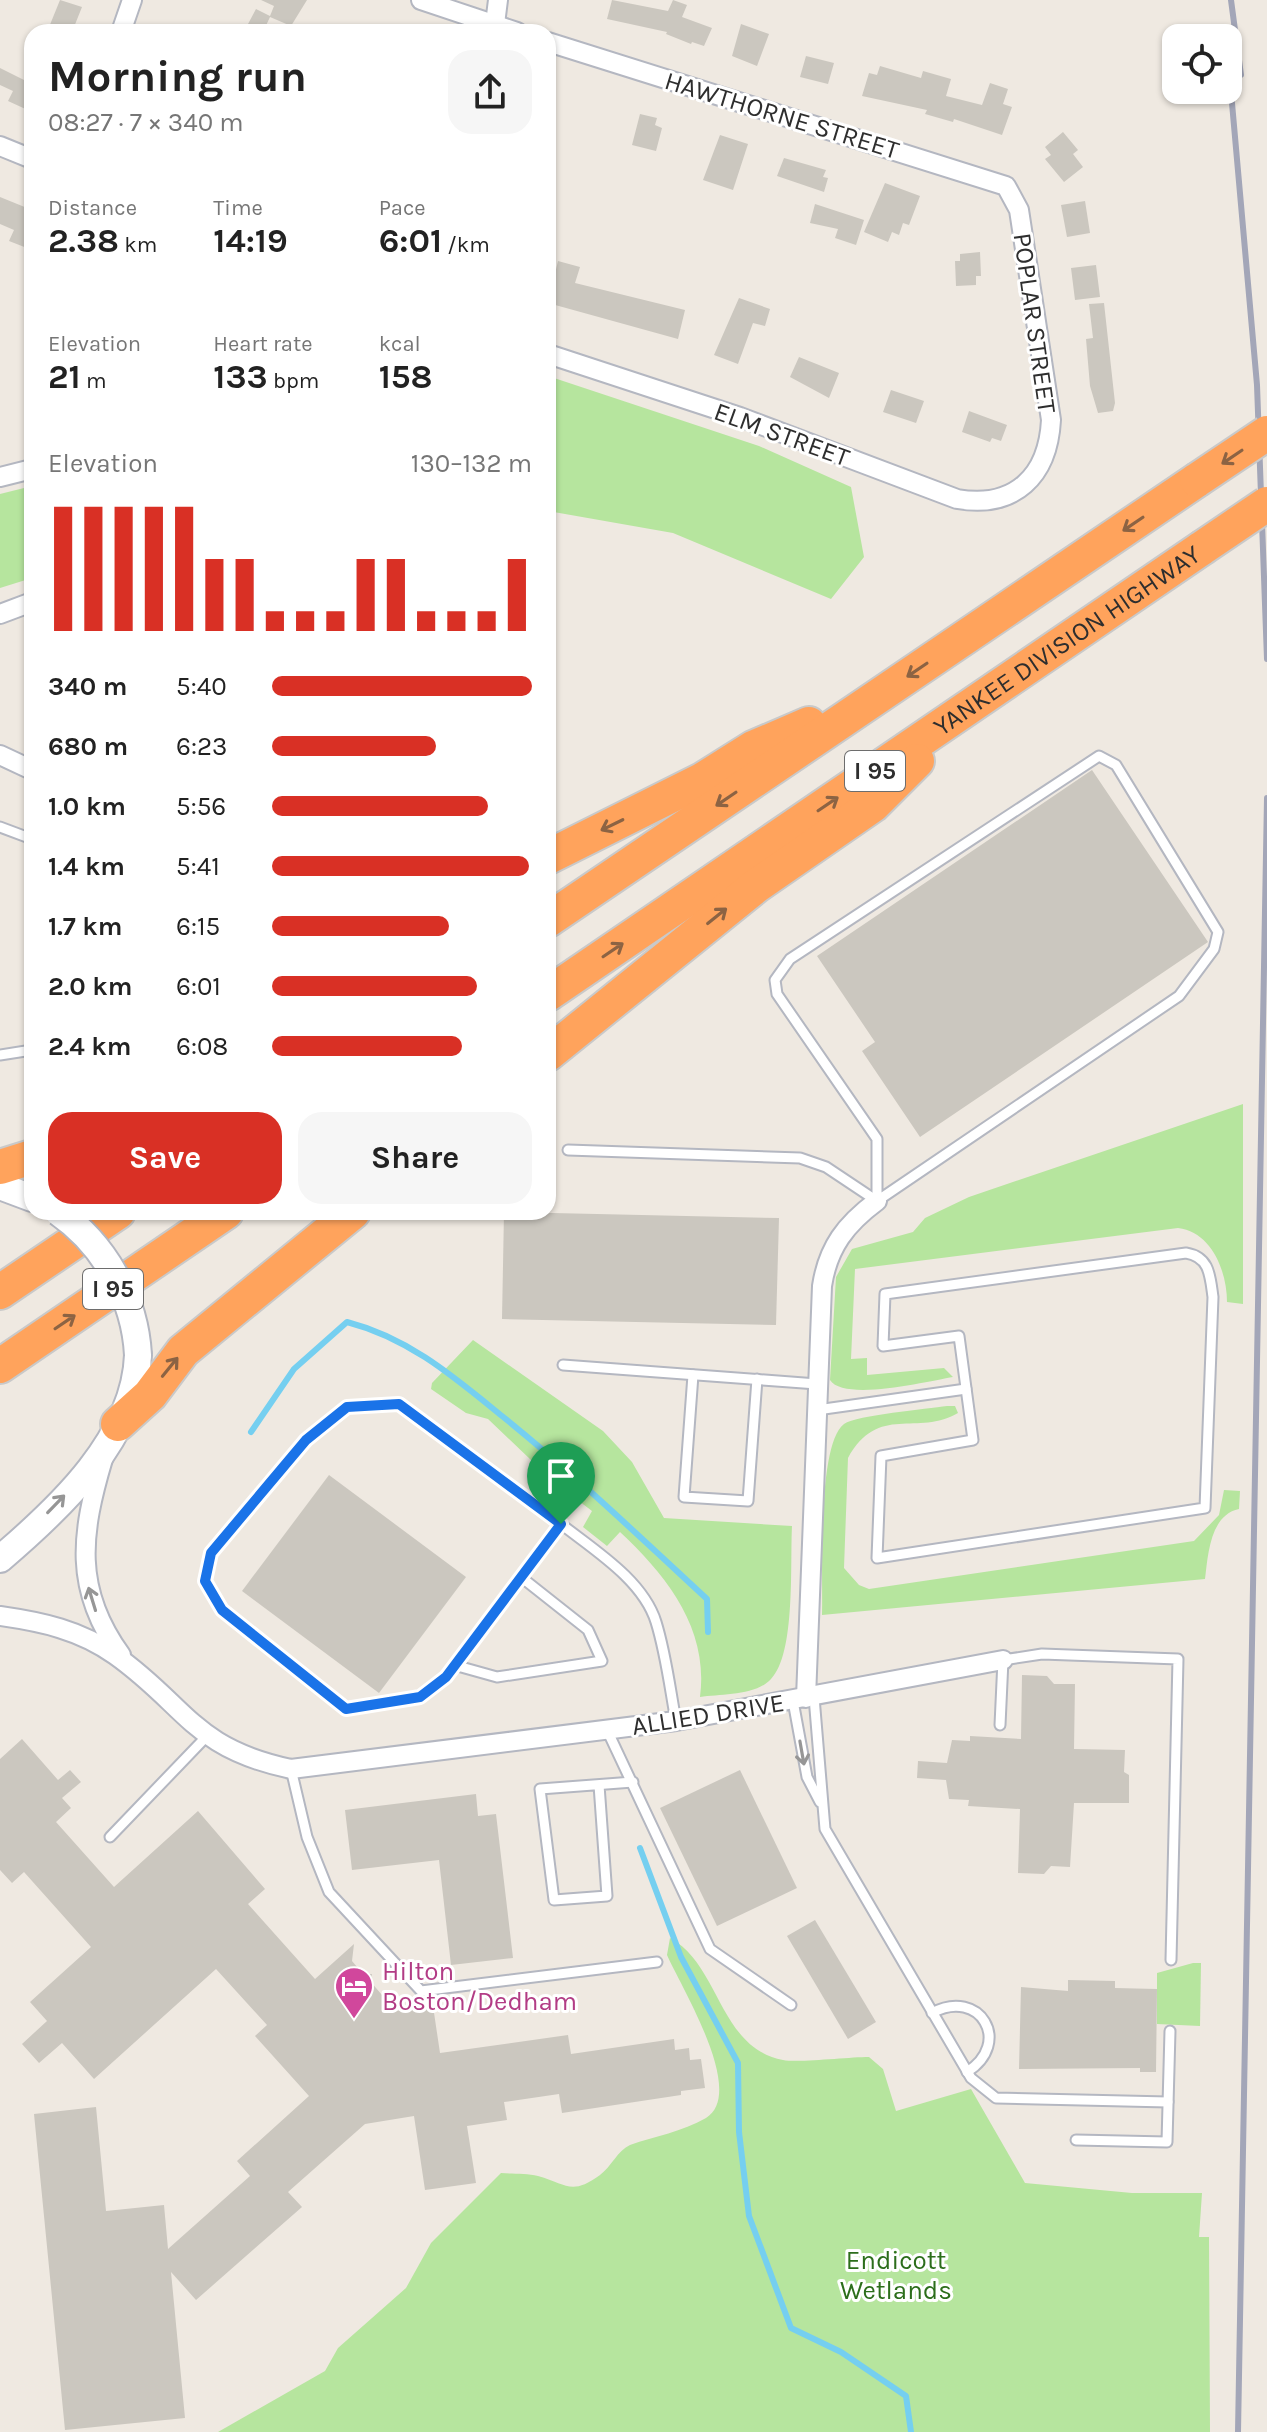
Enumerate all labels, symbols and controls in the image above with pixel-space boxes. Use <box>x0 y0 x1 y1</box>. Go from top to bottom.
map controls <box>1162 24 1242 104</box>
button: locate <box>1162 24 1242 104</box>
button: share <box>448 50 532 134</box>
text: Morning run <box>48 51 307 102</box>
street label: HAWTHORNE STREET <box>661 65 903 166</box>
text: 08:27 · 7 × 340 m <box>48 107 244 138</box>
text: Distance <box>48 195 137 221</box>
text: Time <box>213 195 263 221</box>
text: Pace <box>379 195 426 221</box>
text: 2.38 <box>48 221 119 261</box>
text: 14:19 <box>213 221 288 261</box>
text: 6:01 <box>379 221 442 261</box>
street label: POPLAR STREET <box>1007 231 1062 415</box>
text: km <box>119 232 157 258</box>
text: /km <box>442 232 490 258</box>
text: Elevation <box>48 331 141 357</box>
text: Heart rate <box>213 331 313 357</box>
text: kcal <box>379 331 421 357</box>
text: 21 <box>48 357 81 397</box>
text: 133 <box>213 357 268 397</box>
text: 158 <box>379 357 433 397</box>
text: m <box>81 368 107 394</box>
text: bpm <box>268 368 319 394</box>
street label: ELM STREET <box>710 396 854 473</box>
text: Elevation <box>48 448 158 479</box>
text: 130–132 m <box>411 448 532 479</box>
one-way arrow <box>1221 449 1244 465</box>
one-way arrow <box>1122 516 1144 532</box>
street label: YANKEE DIVISION HIGHWAY <box>928 538 1207 743</box>
one-way arrow <box>907 662 929 678</box>
text: 340 m <box>48 671 127 702</box>
text: 5:40 <box>176 671 227 702</box>
text: 680 m <box>48 731 128 762</box>
text: 6:23 <box>176 731 227 762</box>
road number: I 95 <box>845 751 905 791</box>
text: 1.0 km <box>48 791 126 822</box>
text: 5:56 <box>176 791 226 822</box>
one-way arrow <box>715 792 738 808</box>
one-way arrow <box>816 796 838 812</box>
one-way arrow <box>601 818 625 833</box>
text: 1.4 km <box>48 851 125 882</box>
text: 5:41 <box>176 851 220 882</box>
one-way arrow <box>706 908 727 925</box>
text: 1.7 km <box>48 911 122 942</box>
text: 6:15 <box>176 911 220 942</box>
one-way arrow <box>601 942 623 958</box>
text: 2.0 km <box>48 971 132 1002</box>
text: 6:01 <box>176 971 221 1002</box>
text: 2.4 km <box>48 1031 131 1062</box>
text: 6:08 <box>176 1031 228 1062</box>
button: Save <box>48 1112 282 1204</box>
button: Share <box>298 1112 532 1204</box>
road number: I 95 <box>83 1269 143 1309</box>
one-way arrow <box>53 1314 75 1330</box>
one-way arrow <box>161 1357 179 1377</box>
pin <box>527 1442 595 1524</box>
icon: arrive <box>539 1454 583 1498</box>
one-way arrow <box>46 1495 65 1514</box>
one-way arrow <box>84 1586 99 1612</box>
street label: ALLIED DRIVE <box>630 1687 787 1742</box>
one-way arrow <box>795 1740 810 1765</box>
place label: Hilton Boston/Dedham <box>382 1956 577 2017</box>
hotel icon: Hilton Boston/Dedham <box>333 1965 375 2020</box>
park label: Endicott Wetlands <box>840 2245 952 2306</box>

